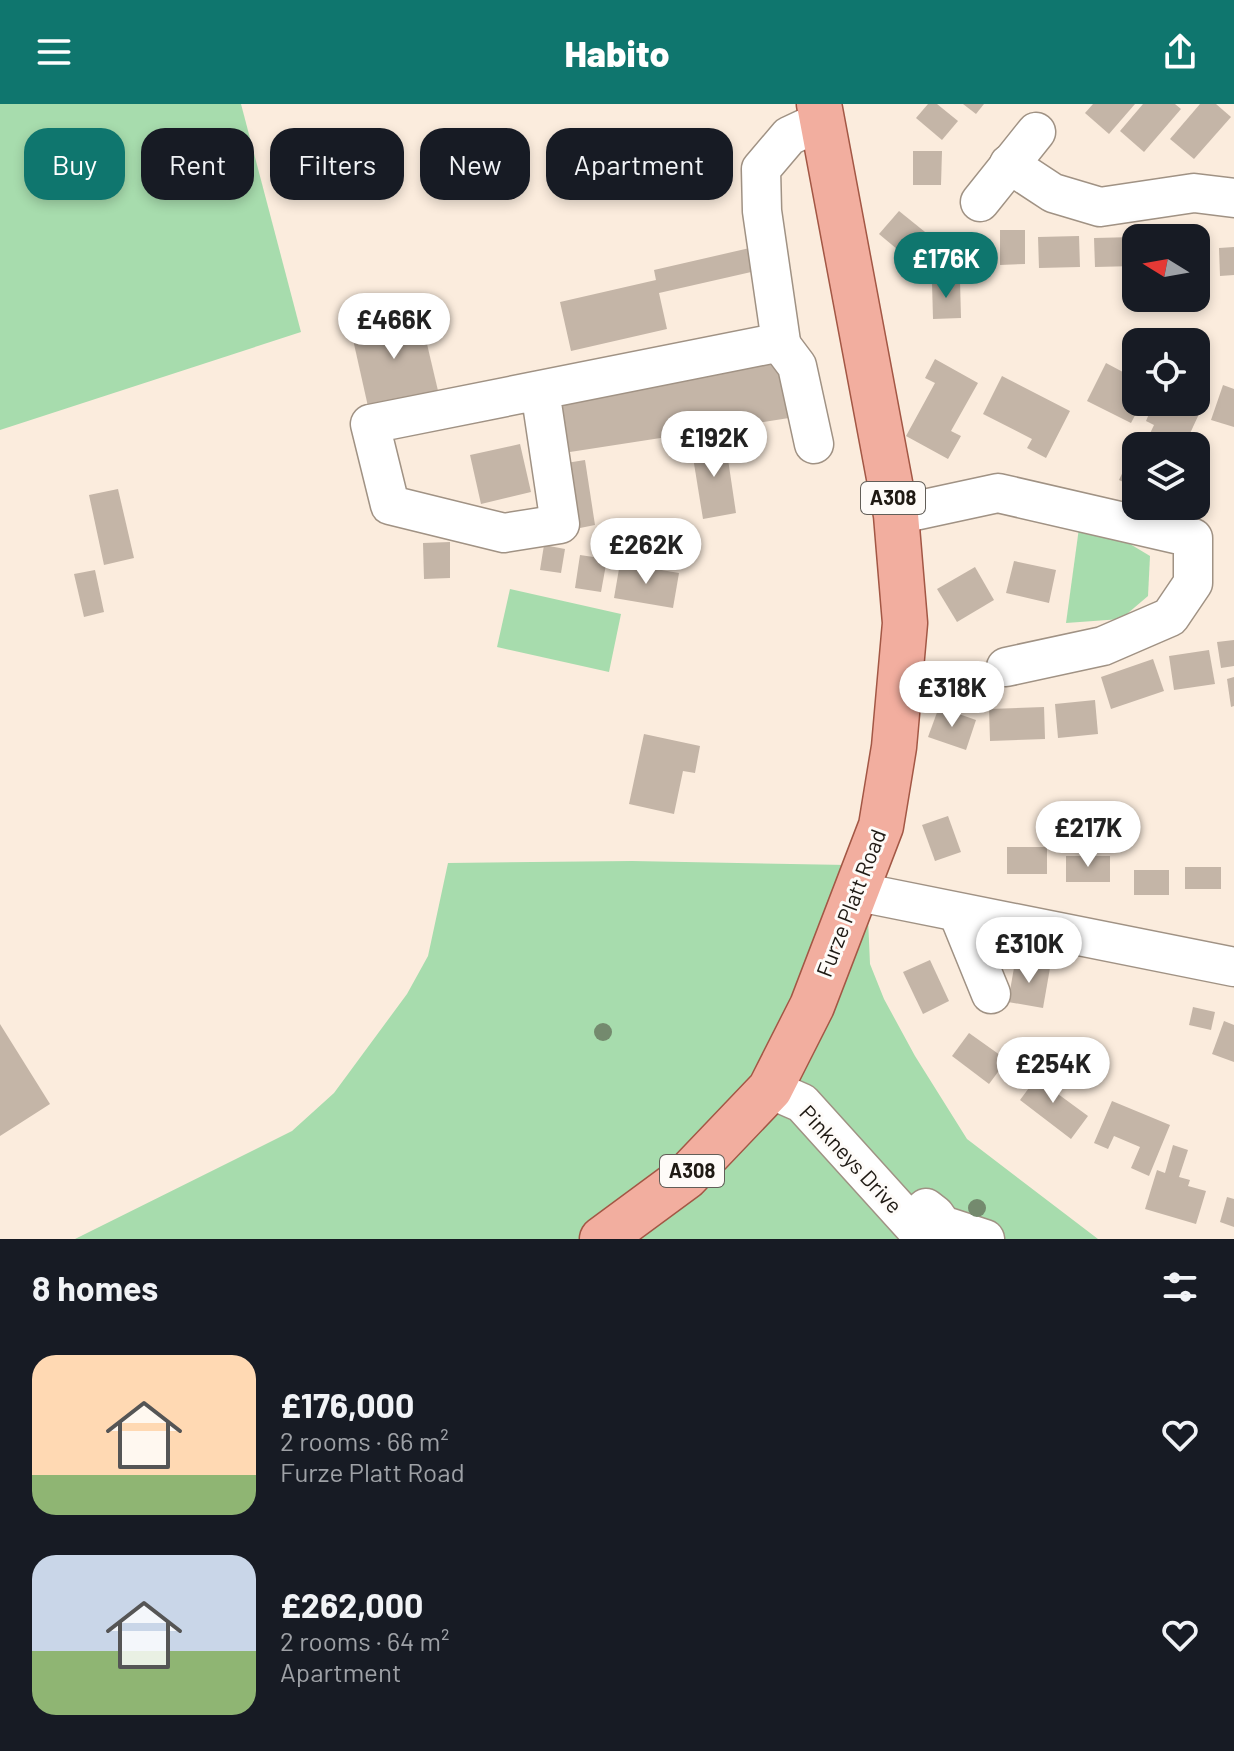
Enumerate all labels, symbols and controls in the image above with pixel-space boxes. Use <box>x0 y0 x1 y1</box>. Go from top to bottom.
icon: menu <box>32 30 76 74</box>
icon: share <box>1158 30 1202 74</box>
text: Habito <box>564 31 670 74</box>
chip: Buy <box>24 128 125 200</box>
chip: Rent <box>141 128 254 200</box>
chip: Filters <box>270 128 404 200</box>
chip: New <box>420 128 530 200</box>
chip: Apartment <box>546 128 733 200</box>
north arrow <box>1122 224 1210 312</box>
map controls <box>1122 224 1210 520</box>
pin: £176K <box>890 232 1002 300</box>
text: £176K <box>912 242 980 273</box>
pin: £466K <box>338 293 450 361</box>
text: £466K <box>356 303 432 334</box>
button: locate <box>1122 328 1210 416</box>
pin: £192K <box>658 411 770 479</box>
text: £192K <box>679 421 749 452</box>
button: layers <box>1122 432 1210 520</box>
road number: A308 <box>861 482 925 514</box>
pin: £262K <box>590 518 702 586</box>
text: £262K <box>608 528 684 559</box>
pin: £318K <box>896 661 1008 729</box>
text: £318K <box>917 671 987 702</box>
pin: £217K <box>1032 801 1144 869</box>
text: £217K <box>1054 811 1122 842</box>
street label: Furze Platt Road <box>810 825 890 980</box>
pin: £310K <box>973 917 1085 985</box>
text: £310K <box>994 927 1064 958</box>
pin: £254K <box>997 1037 1109 1105</box>
text: £254K <box>1015 1047 1091 1078</box>
street label: Pinkneys Drive <box>795 1099 908 1218</box>
road number: A308 <box>660 1155 724 1187</box>
icon: filters <box>1158 1265 1202 1309</box>
text: 8 homes <box>32 1267 158 1308</box>
text: £176,000 <box>280 1384 414 1425</box>
icon: home <box>96 1387 192 1483</box>
icon: heart <box>1158 1413 1202 1457</box>
text: 2 rooms · 66 m² <box>280 1425 449 1456</box>
text: Furze Platt Road <box>280 1456 465 1487</box>
text: £262,000 <box>280 1584 423 1625</box>
icon: home <box>96 1587 192 1683</box>
icon: heart <box>1158 1613 1202 1657</box>
text: 2 rooms · 64 m² <box>280 1625 450 1656</box>
text: Apartment <box>280 1656 401 1687</box>

